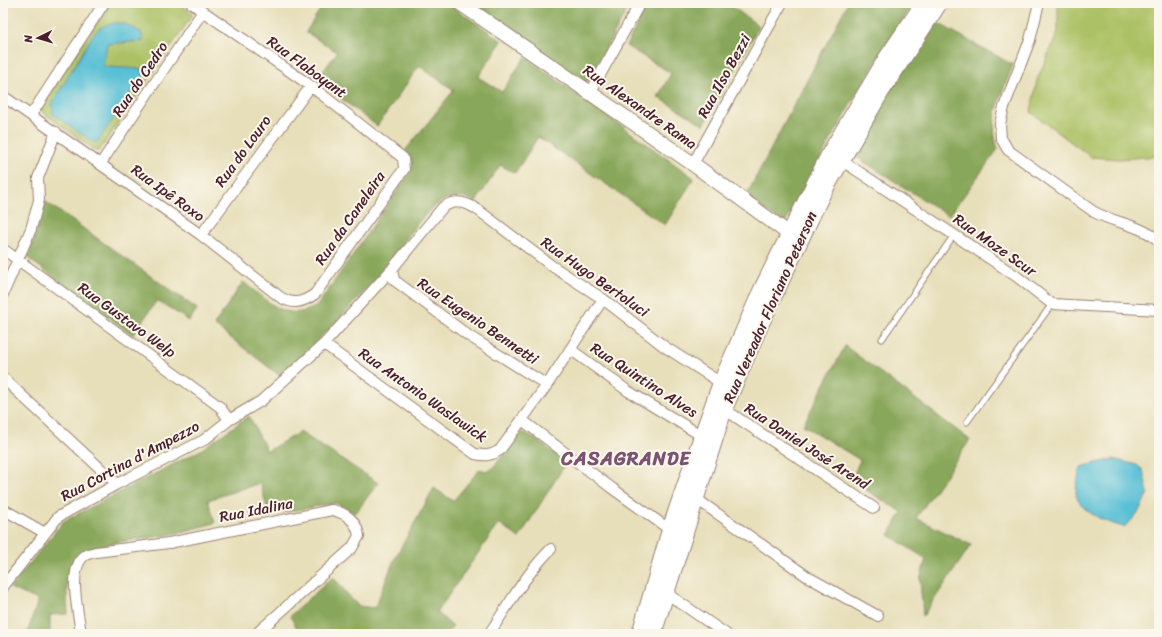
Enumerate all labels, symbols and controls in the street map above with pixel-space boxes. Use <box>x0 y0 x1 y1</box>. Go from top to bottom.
north arrow <box>18 18 58 58</box>
street label: Rua Ilso Bezzi <box>690 28 758 123</box>
street label: Rua Flaboyant <box>261 29 353 105</box>
text: N <box>19 34 38 44</box>
street label: Rua do Cedro <box>105 36 175 122</box>
street label: Rua Alexandre Rama <box>577 58 703 157</box>
street label: Rua do Louro <box>208 109 279 193</box>
street label: Rua Ipê Roxo <box>126 157 211 229</box>
street label: Rua da Caneleira <box>308 165 392 270</box>
street label: Rua Moze Scur <box>948 206 1043 284</box>
street label: Rua Vereador Floriano Peterson <box>716 207 824 407</box>
street label: Rua Hugo Bertoluci <box>535 230 655 325</box>
street label: Rua Eugenio Bennetti <box>412 271 545 372</box>
street label: Rua Gustavo Welp <box>72 275 182 365</box>
street label: Rua Quintino Alves <box>585 335 704 425</box>
street label: Rua Antonio Waslawick <box>353 341 493 449</box>
street label: Rua Daniel José Arend <box>739 396 876 497</box>
street label: Rua Cortina d'Ampezzo <box>56 413 205 509</box>
district label: CASAGRANDE <box>560 442 691 475</box>
street label: Rua Idalina <box>217 490 295 530</box>

